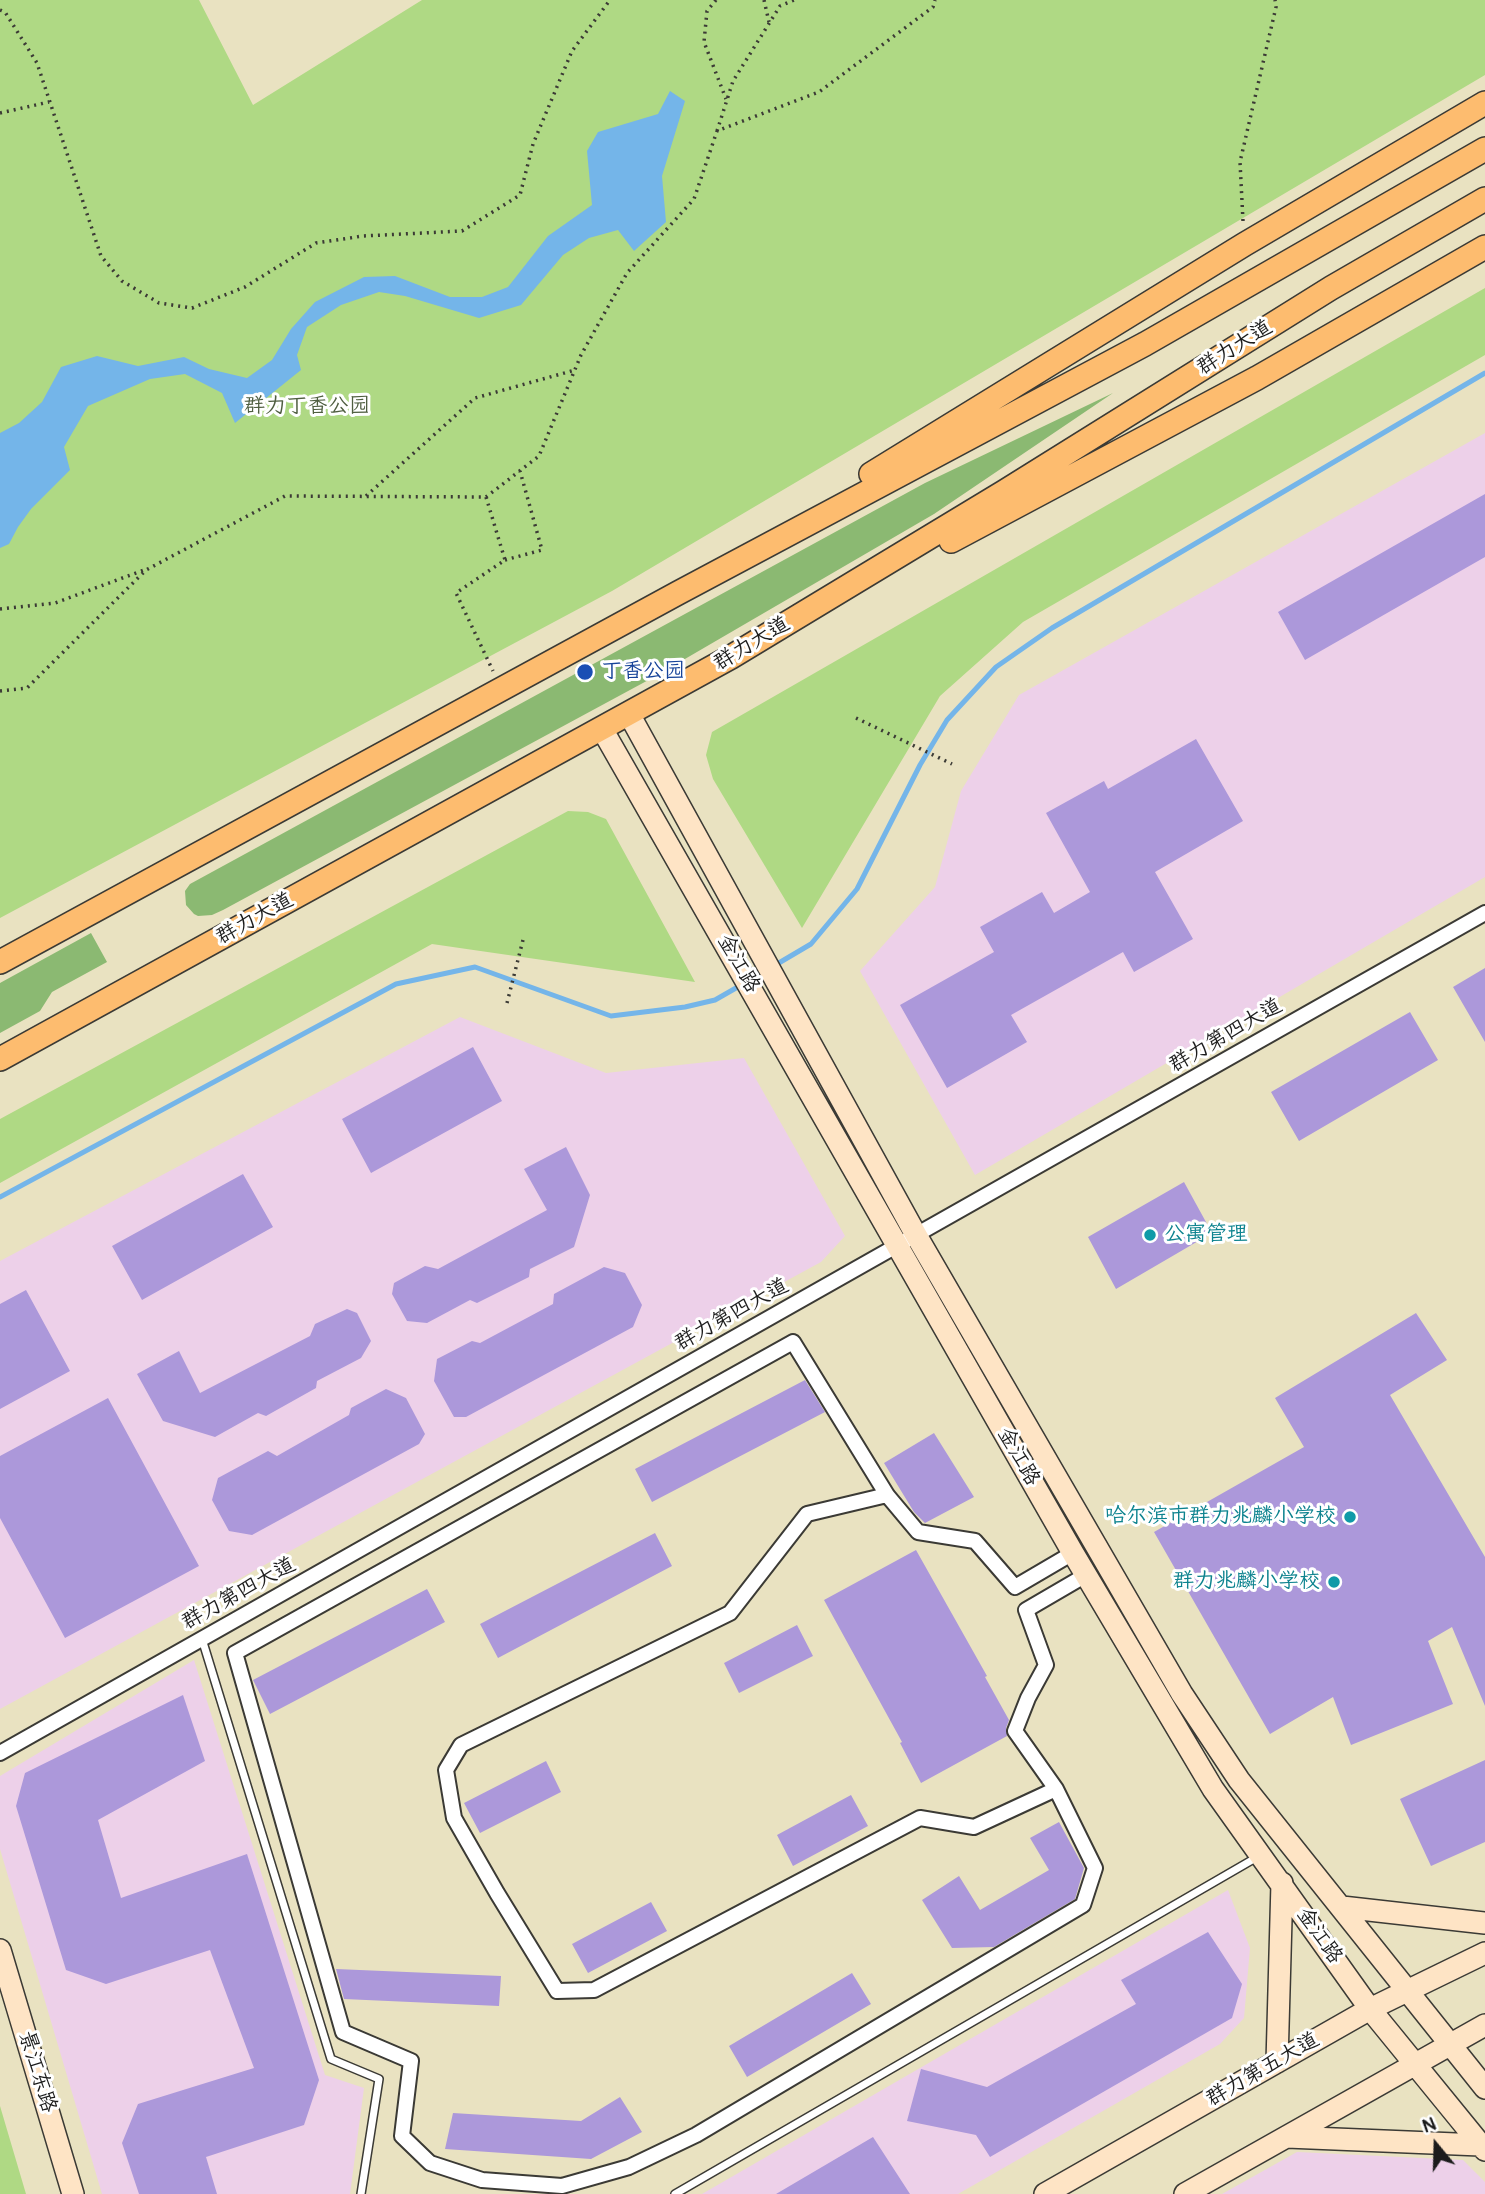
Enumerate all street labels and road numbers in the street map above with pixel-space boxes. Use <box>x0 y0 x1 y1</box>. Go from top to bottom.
street label: 群力大道 <box>1193 315 1277 381</box>
street label: 群力大道 <box>710 612 794 676</box>
street label: 群力大道 <box>212 888 298 950</box>
street label: 金江路 <box>711 930 765 998</box>
street label: 群力第四大道 <box>1165 994 1287 1078</box>
street label: 群力第四大道 <box>671 1273 793 1357</box>
street label: 金江路 <box>991 1423 1045 1491</box>
street label: 群力第四大道 <box>178 1552 300 1636</box>
street label: 金江路 <box>1291 1903 1347 1969</box>
street label: 景江东路 <box>13 2028 61 2116</box>
street label: 群力第五大道 <box>1202 2028 1324 2112</box>

